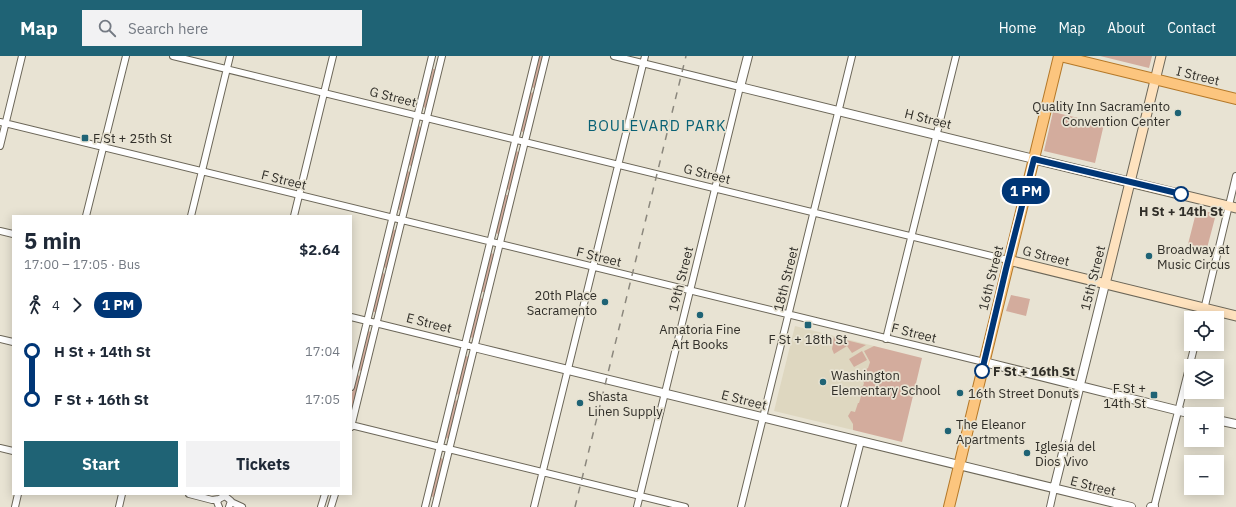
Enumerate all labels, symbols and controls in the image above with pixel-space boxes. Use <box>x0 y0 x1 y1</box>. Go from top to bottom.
search box <box>82 10 362 46</box>
text: Map <box>20 16 58 40</box>
icon: search <box>96 17 118 39</box>
text: Search here <box>128 19 208 38</box>
text: Home <box>999 19 1036 37</box>
text: Map <box>1058 19 1085 37</box>
text: About <box>1107 19 1145 37</box>
text: Contact <box>1167 19 1216 37</box>
street label: I Street <box>1175 62 1221 90</box>
street label: G Street <box>368 83 418 111</box>
place label: Quality Inn Sacramento Convention Center <box>1032 98 1170 130</box>
street label: H Street <box>903 105 953 133</box>
marker: Quality Inn Sacramento Convention Center <box>1173 108 1183 118</box>
district label: BOULEVARD PARK <box>587 116 727 135</box>
place label: F St + 25th St <box>93 130 172 147</box>
marker: F St + 25th St <box>80 133 90 143</box>
street label: G Street <box>682 160 732 188</box>
street label: F Street <box>260 166 308 194</box>
line badge: 1 PM <box>998 178 1054 204</box>
text: 1 PM <box>1010 182 1042 200</box>
marker: H St + 14th St <box>1173 186 1189 202</box>
place label: H St + 14th St <box>1139 203 1223 220</box>
text: 5 min <box>24 226 81 255</box>
text: $2.64 <box>299 240 340 259</box>
place label: Broadway at Music Circus <box>1157 241 1230 273</box>
street label: G Street <box>1021 242 1071 270</box>
street label: F Street <box>575 243 623 271</box>
street label: 16th Street <box>975 244 1007 312</box>
street label: 15th Street <box>1077 244 1109 312</box>
street label: 19th Street <box>665 245 697 313</box>
street label: 18th Street <box>770 245 802 313</box>
marker: Broadway at Music Circus <box>1144 251 1154 261</box>
text: 17:00 – 17:05 · Bus <box>24 256 140 273</box>
place label: 20th Place Sacramento <box>527 287 597 319</box>
icon: walk <box>24 294 46 316</box>
icon: forward <box>66 294 88 316</box>
text: 1 PM <box>102 296 134 314</box>
text: 4 <box>52 297 60 314</box>
marker: 20th Place Sacramento <box>600 297 610 307</box>
street label: E Street <box>404 309 454 337</box>
marker: Amatoria Fine Art Books <box>695 310 705 320</box>
map controls <box>1184 311 1224 495</box>
button: locate <box>1184 311 1224 351</box>
street label: F Street <box>890 319 938 347</box>
marker: F St + 18th St <box>803 320 813 330</box>
place label: Amatoria Fine Art Books <box>659 321 741 353</box>
place label: F St + 18th St <box>768 331 848 348</box>
text: H St + 14th St <box>54 342 151 361</box>
text: 17:04 <box>305 343 340 360</box>
button: layers <box>1184 359 1224 399</box>
marker: F St + 16th St <box>974 363 990 379</box>
place label: F St + 16th St <box>993 363 1075 380</box>
place label: Washington Elementary School <box>831 367 941 399</box>
marker: Washington Elementary School <box>818 377 828 387</box>
place label: F St + 14th St <box>1103 380 1146 412</box>
place label: 16th Street Donuts <box>968 385 1079 402</box>
street label: E Street <box>719 386 769 414</box>
place label: Shasta Linen Supply <box>588 388 663 420</box>
marker: 16th Street Donuts <box>955 388 965 398</box>
text: F St + 16th St <box>54 390 149 409</box>
marker: F St + 14th St <box>1149 390 1159 400</box>
text: 17:05 <box>305 391 340 408</box>
marker: Shasta Linen Supply <box>575 398 585 408</box>
button: + <box>1184 407 1224 447</box>
place label: The Eleanor Apartments <box>956 416 1026 448</box>
marker: The Eleanor Apartments <box>943 426 953 436</box>
place label: Iglesia del Dios Vivo <box>1035 438 1096 470</box>
button: Start <box>24 441 178 487</box>
button: Tickets <box>186 441 340 487</box>
marker: Iglesia del Dios Vivo <box>1022 448 1032 458</box>
button: − <box>1184 455 1224 495</box>
street label: E Street <box>1068 472 1118 500</box>

